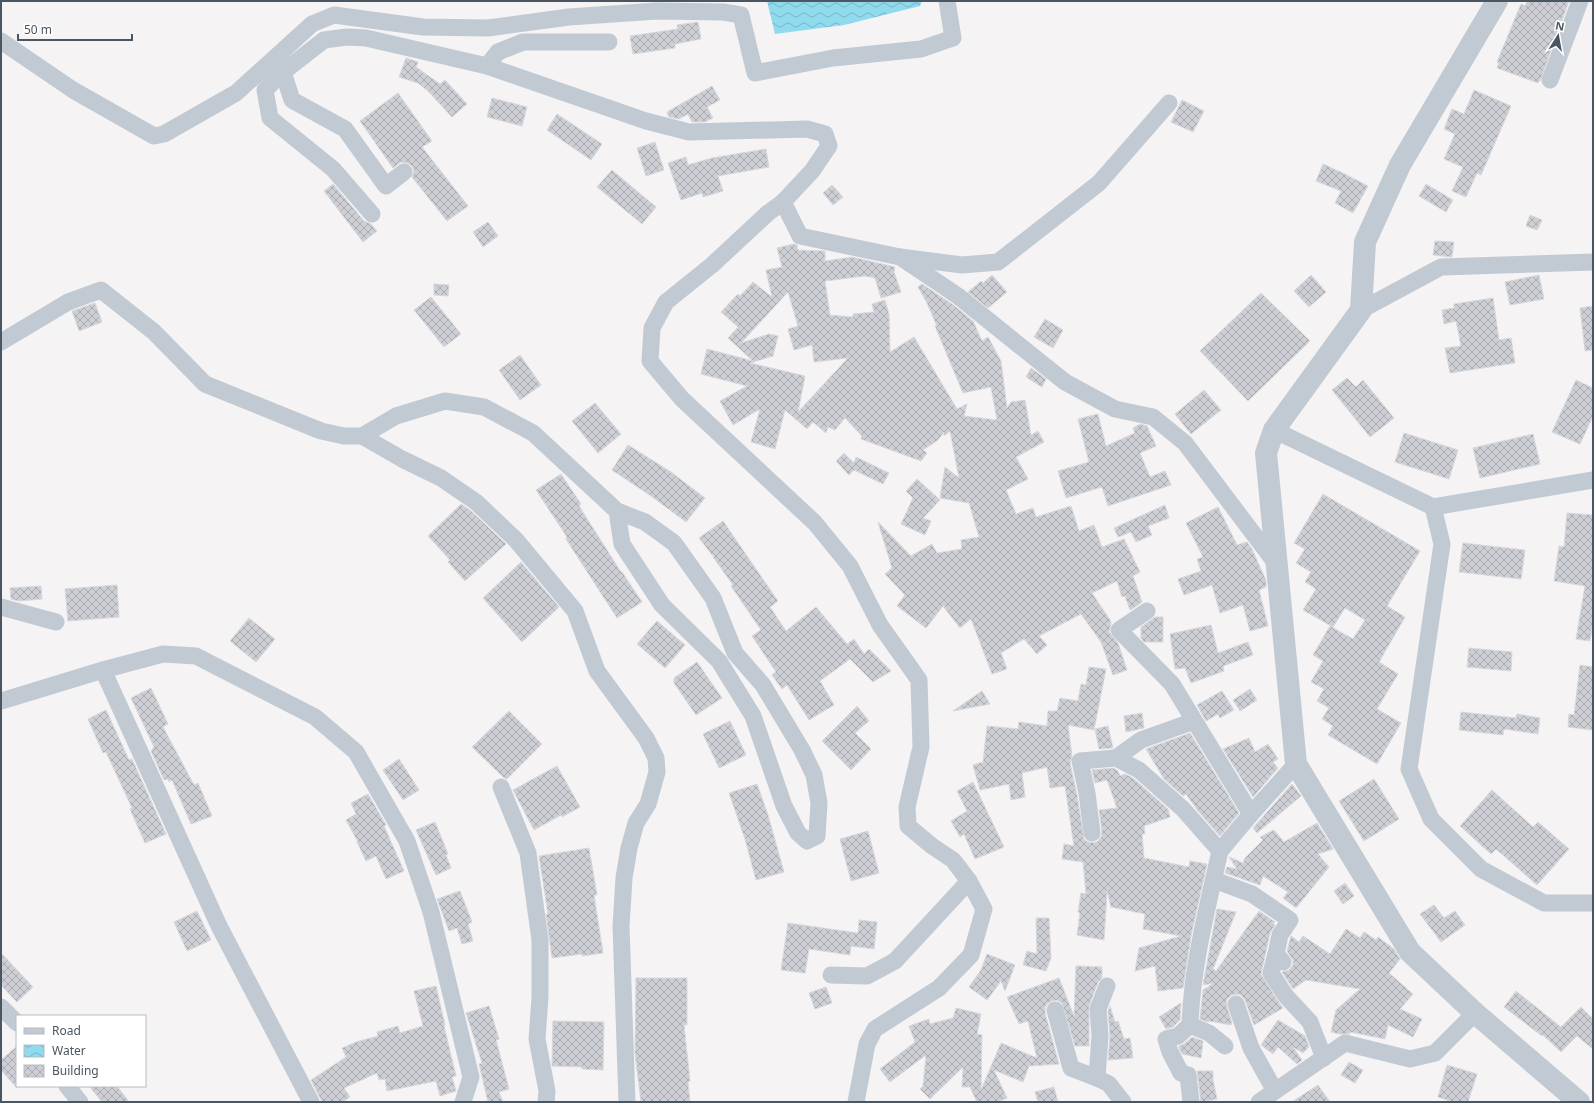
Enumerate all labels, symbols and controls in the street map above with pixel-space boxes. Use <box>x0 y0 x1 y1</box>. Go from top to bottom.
scale bar <box>18 16 132 42</box>
north arrow <box>1538 16 1578 56</box>
text: N <box>1554 17 1566 34</box>
text: 50 m <box>24 21 52 38</box>
legend <box>16 1015 146 1087</box>
text: Road <box>52 1022 81 1039</box>
text: Water <box>52 1042 86 1059</box>
text: Building <box>52 1062 99 1079</box>

